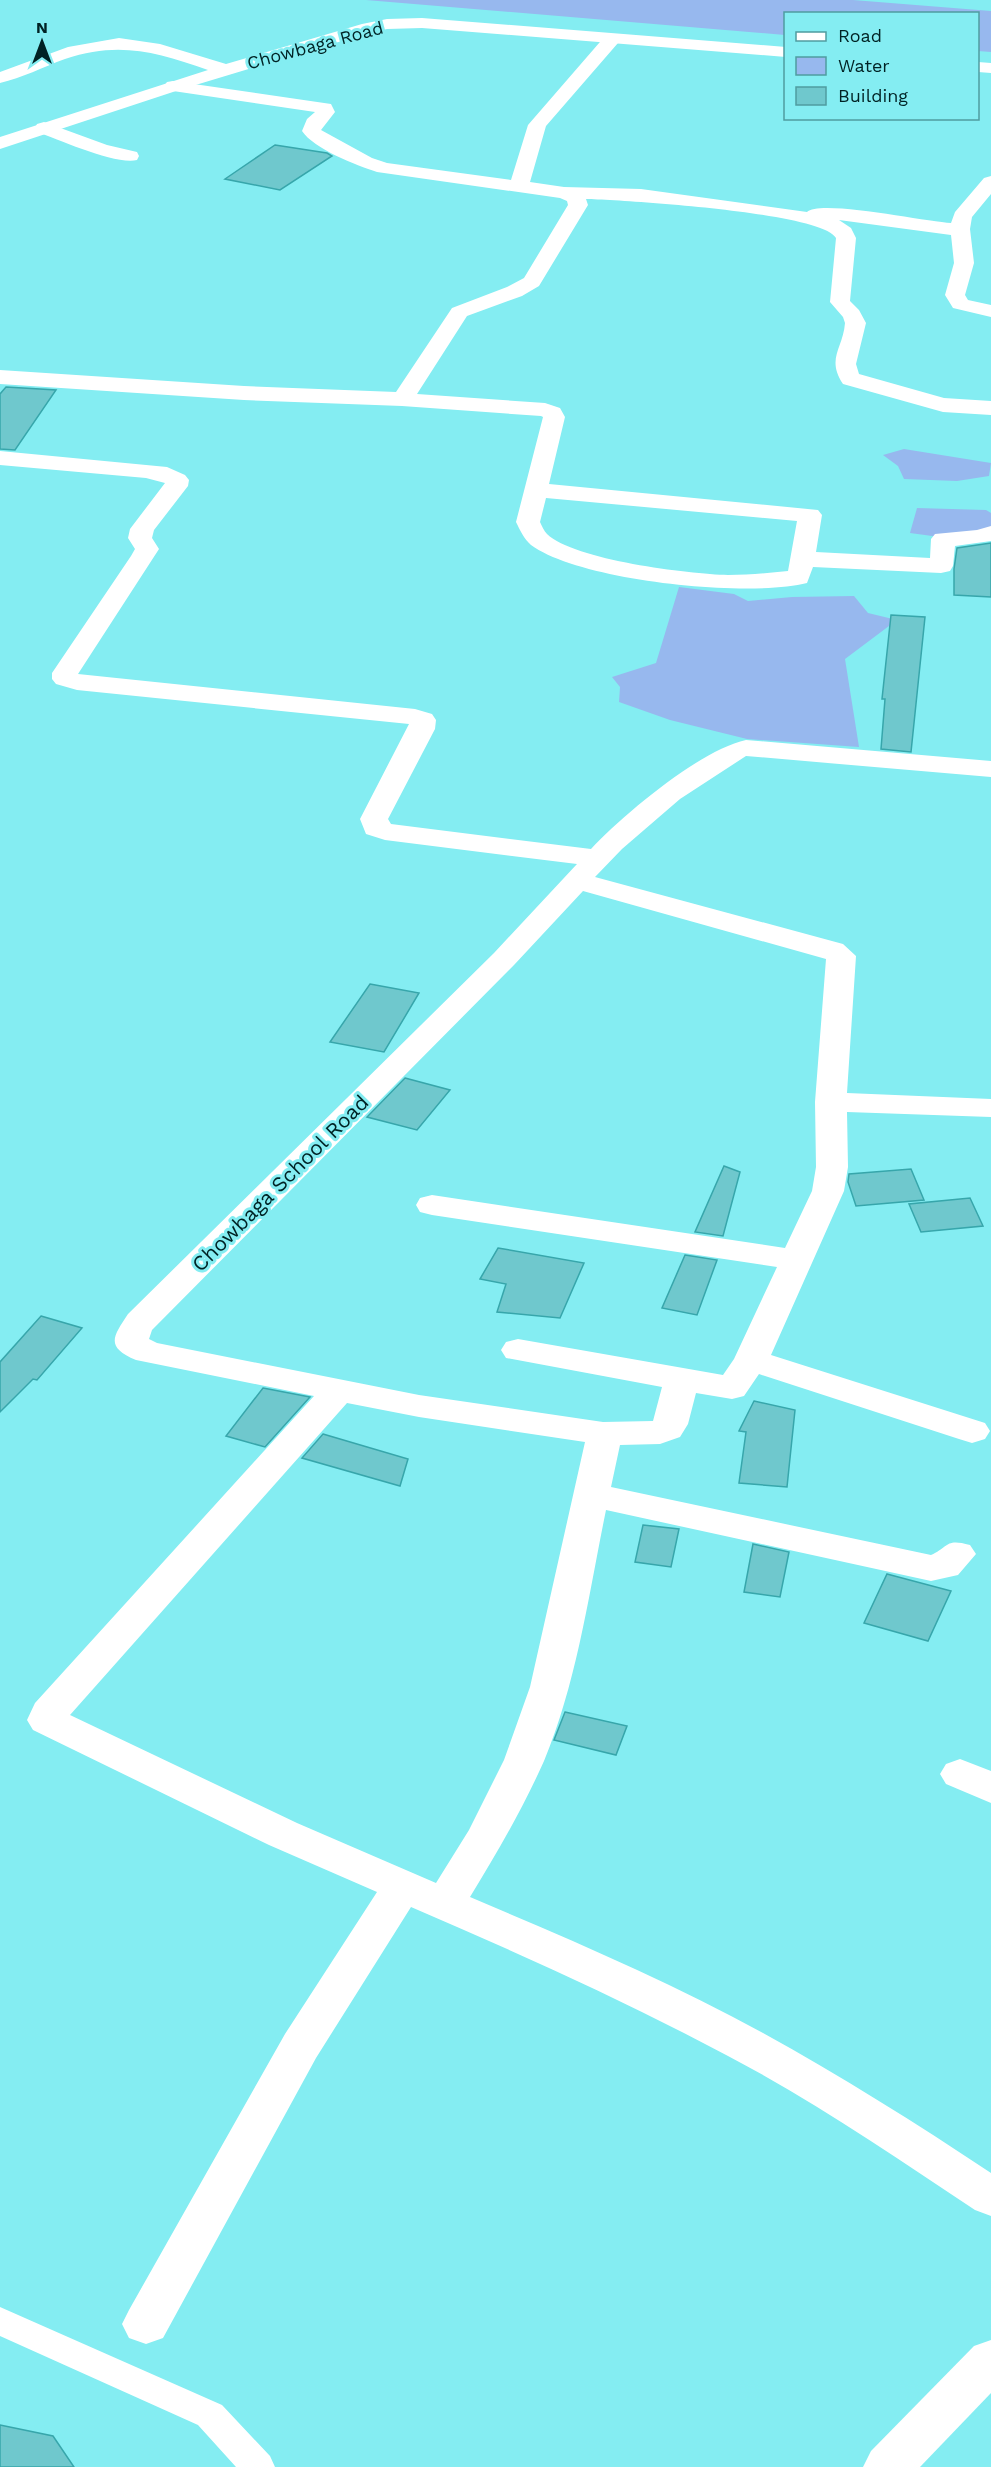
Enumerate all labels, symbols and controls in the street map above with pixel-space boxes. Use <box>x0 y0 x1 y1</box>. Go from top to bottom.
north arrow <box>12 12 72 72</box>
legend <box>784 12 979 120</box>
street label: Chowbaga Road <box>245 17 385 73</box>
text: N <box>36 18 48 37</box>
text: Road <box>838 25 882 46</box>
text: Water <box>838 55 890 76</box>
text: Building <box>838 85 908 106</box>
street label: Chowbaga School Road <box>186 1089 374 1277</box>

